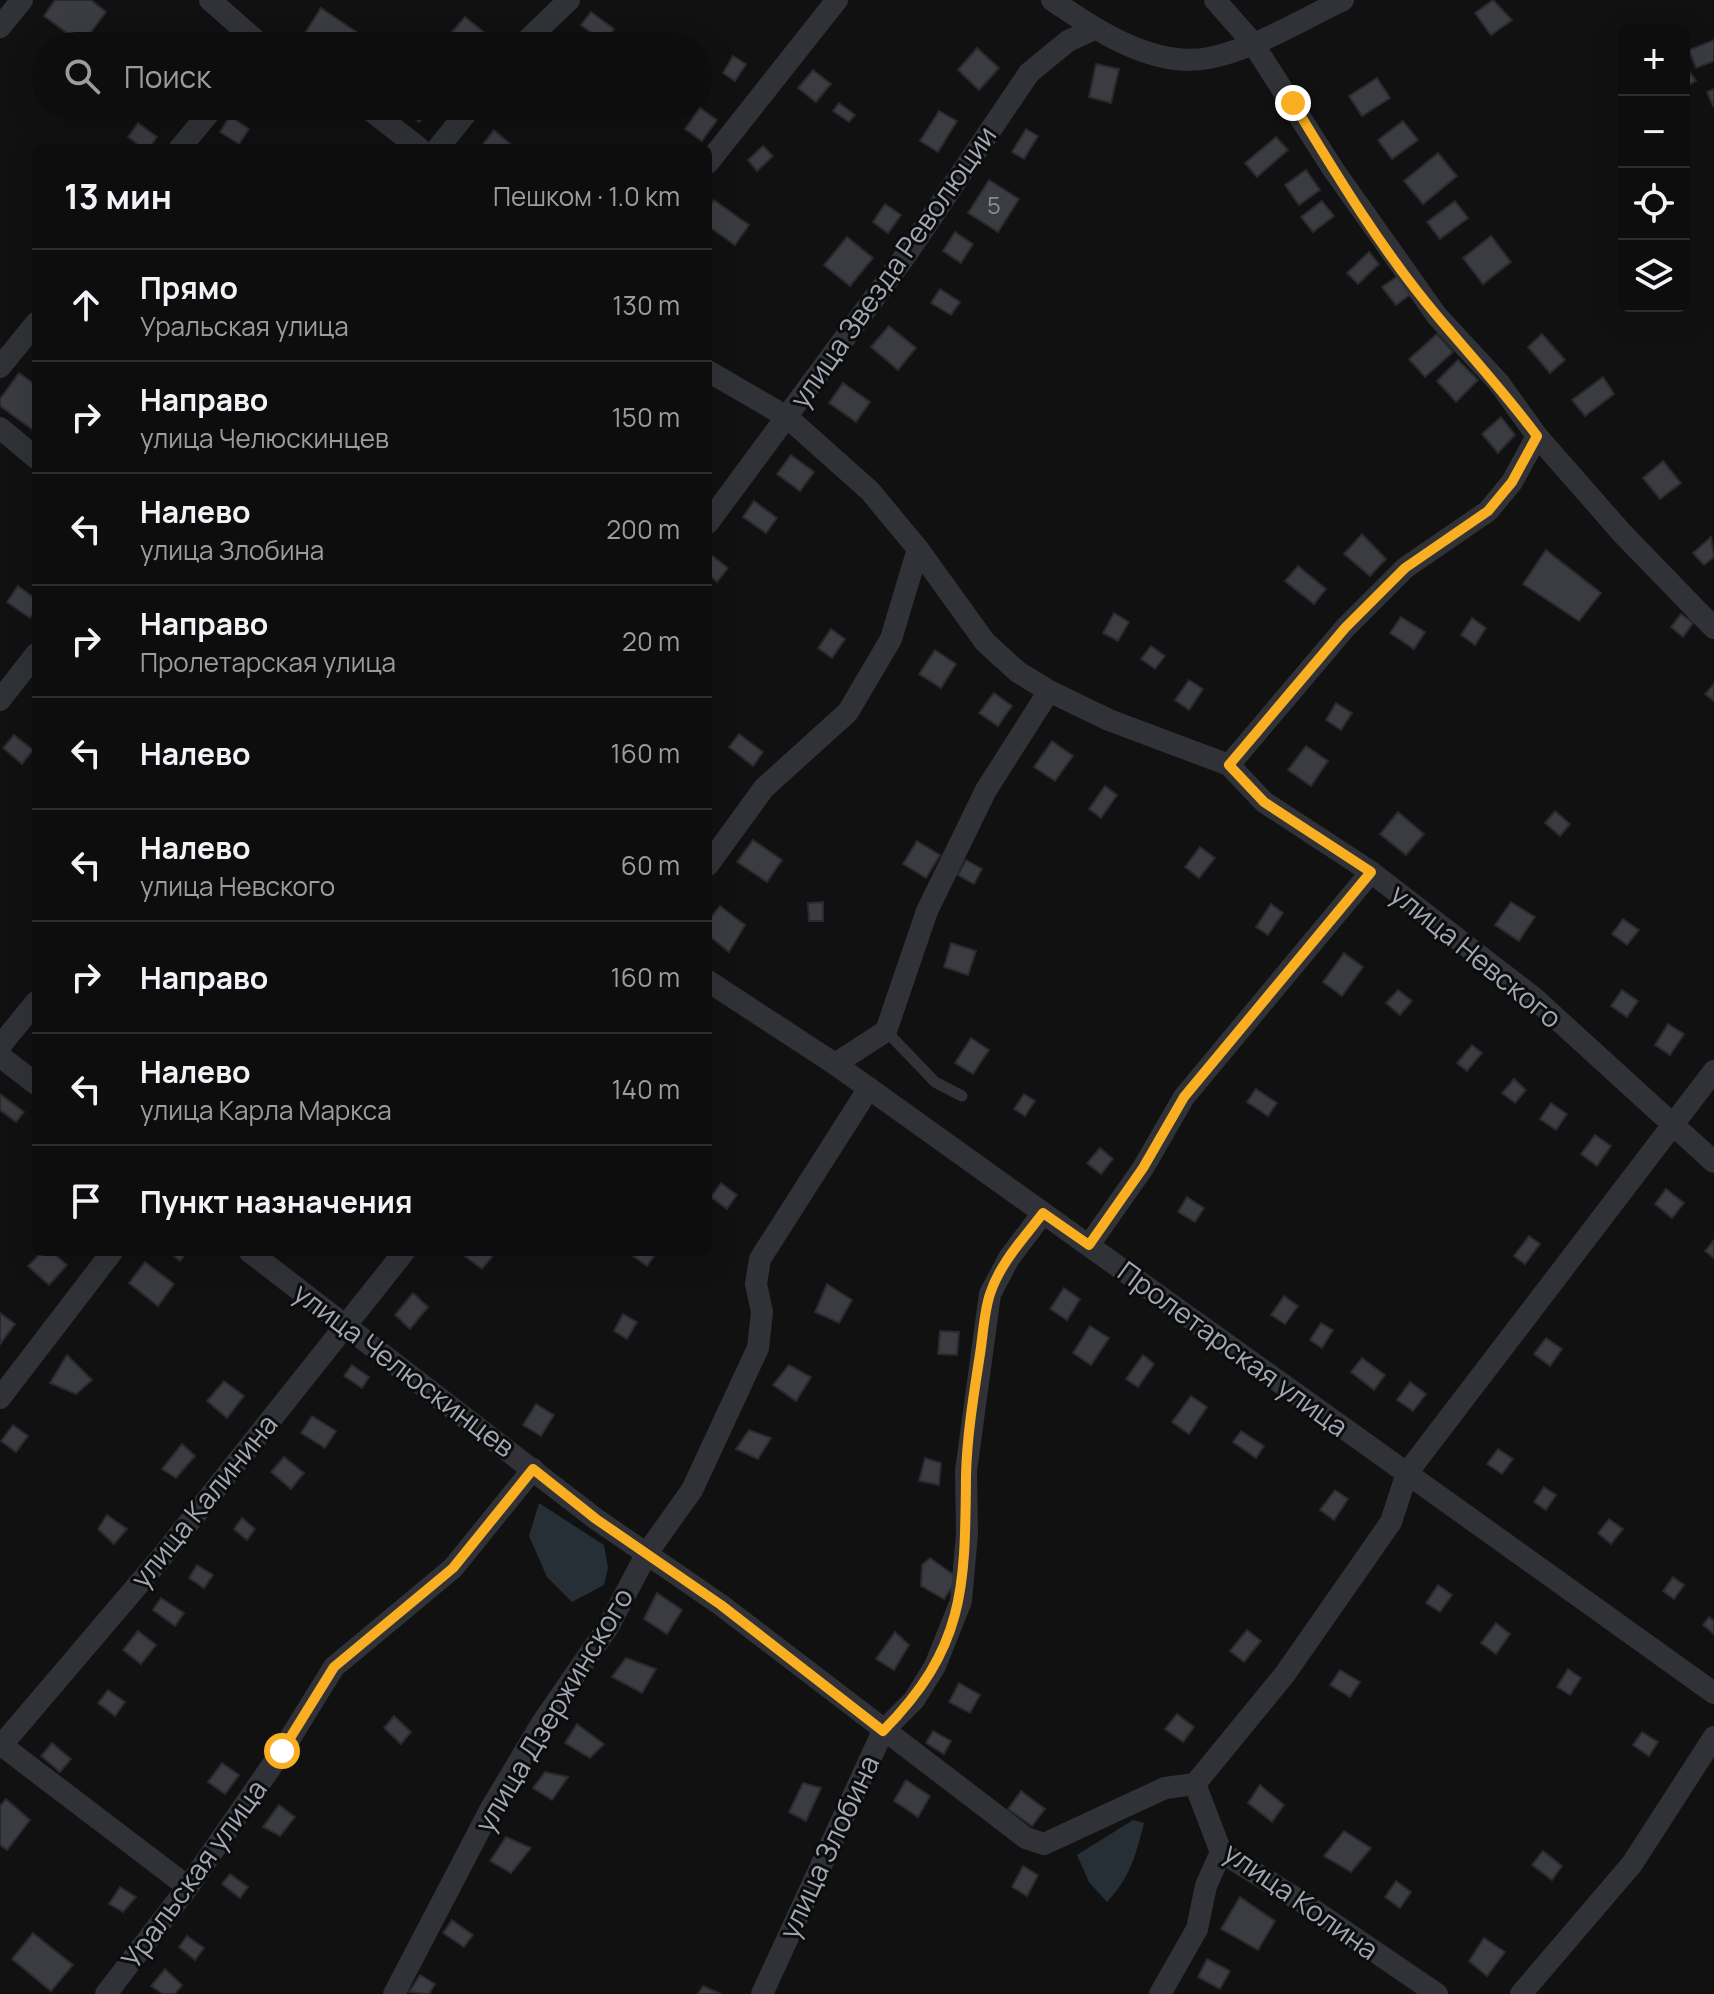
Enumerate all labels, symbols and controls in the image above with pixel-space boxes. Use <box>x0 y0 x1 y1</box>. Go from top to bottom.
map controls <box>1618 24 1690 312</box>
button: + <box>1618 24 1690 96</box>
search box <box>32 32 712 120</box>
icon: search <box>60 54 104 98</box>
text: Поиск <box>124 56 211 97</box>
route end <box>1275 85 1311 121</box>
button: − <box>1618 96 1690 168</box>
street label: улица Звезда Революции <box>780 118 1004 415</box>
button: locate <box>1618 168 1690 240</box>
text: 13 мин <box>64 173 172 219</box>
text: Пешком · 1.0 km <box>493 178 680 214</box>
house number: 5 <box>987 188 1001 221</box>
button: layers <box>1618 240 1690 312</box>
text: Прямо <box>140 267 238 308</box>
icon: ahead <box>64 283 108 327</box>
text: 130 m <box>612 287 680 323</box>
text: Уральская улица <box>140 308 349 344</box>
text: Направо <box>140 379 268 420</box>
icon: right <box>64 395 108 439</box>
text: 150 m <box>612 399 680 435</box>
text: улица Челюскинцев <box>140 420 389 456</box>
text: Налево <box>140 491 250 532</box>
icon: left <box>64 507 108 551</box>
text: 200 m <box>606 511 680 547</box>
text: улица Злобина <box>140 532 324 568</box>
text: Направо <box>140 603 268 644</box>
icon: right <box>64 619 108 663</box>
text: 20 m <box>622 623 680 659</box>
text: Пролетарская улица <box>140 644 396 680</box>
icon: left <box>64 731 108 775</box>
text: Налево <box>140 733 250 774</box>
text: 160 m <box>611 735 680 771</box>
text: Налево <box>140 827 250 868</box>
icon: left <box>64 843 108 887</box>
text: 60 m <box>621 847 680 883</box>
text: улица Невского <box>140 868 335 904</box>
street label: улица Невского <box>1383 874 1570 1036</box>
icon: right <box>64 955 108 999</box>
text: Направо <box>140 957 268 998</box>
text: 160 m <box>611 959 680 995</box>
text: Налево <box>140 1051 250 1092</box>
icon: left <box>64 1067 108 1111</box>
text: 140 m <box>611 1071 680 1107</box>
text: улица Карла Маркса <box>140 1092 392 1128</box>
icon: arrive <box>64 1179 108 1223</box>
text: Пункт назначения <box>140 1181 413 1222</box>
street label: Пролетарская улица <box>1111 1252 1356 1445</box>
street label: улица Челюскинцев <box>286 1273 523 1465</box>
street label: улица Калинина <box>121 1405 285 1595</box>
street label: улица Дзержинского <box>465 1580 641 1839</box>
route start <box>264 1733 300 1769</box>
street label: улица Злобина <box>769 1749 887 1945</box>
street label: Уральская улица <box>112 1771 275 1975</box>
street label: улица Колина <box>1217 1833 1387 1968</box>

